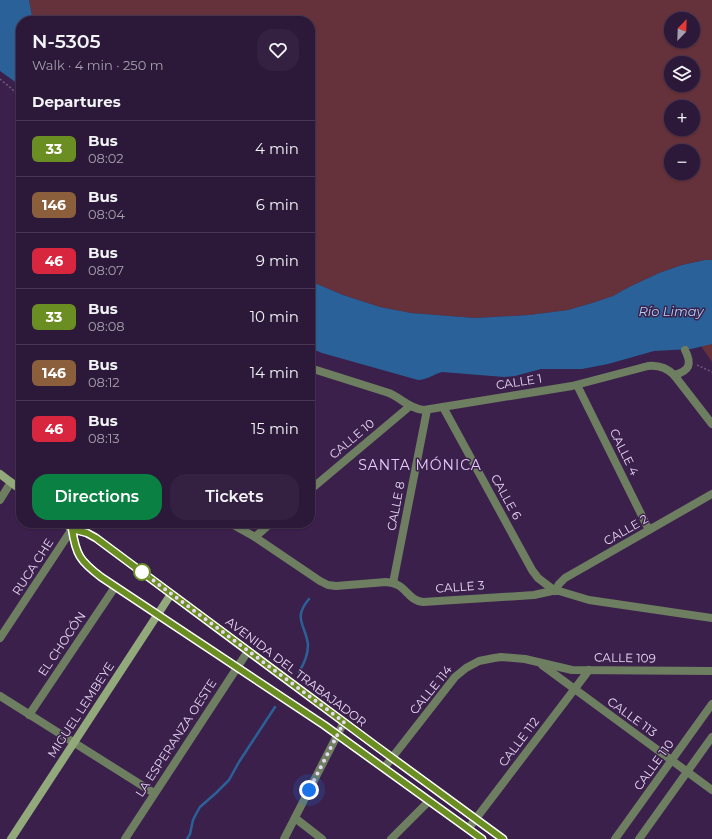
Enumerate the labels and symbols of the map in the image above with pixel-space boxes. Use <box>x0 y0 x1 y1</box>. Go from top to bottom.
north arrow <box>664 12 700 48</box>
water label: Río Limay <box>638 303 705 319</box>
street label: CALLE 1 <box>495 370 543 393</box>
street label: CALLE 10 <box>326 415 377 462</box>
street label: CALLE 4 <box>607 426 642 478</box>
district label: SANTA MÓNICA <box>358 456 482 474</box>
street label: CALLE 6 <box>488 471 525 522</box>
street label: CALLE 8 <box>383 480 408 532</box>
street label: CALLE 2 <box>601 511 651 548</box>
street label: RUCA CHE <box>9 536 56 598</box>
unlabelled marker <box>133 563 151 581</box>
street label: CALLE 3 <box>435 577 485 596</box>
street label: EL CHOCÓN <box>35 609 89 679</box>
street label: AVENIDA DEL TRABAJADOR <box>223 614 370 730</box>
street label: CALLE 109 <box>594 649 656 666</box>
street label: MIGUEL LEMBEYE <box>44 659 117 760</box>
street label: CALLE 114 <box>406 662 455 717</box>
street label: LA ESPERANZA OESTE <box>132 676 219 800</box>
street label: CALLE 113 <box>605 694 660 740</box>
street label: CALLE 112 <box>495 714 542 769</box>
street label: CALLE 110 <box>630 736 677 793</box>
your location <box>299 780 319 800</box>

